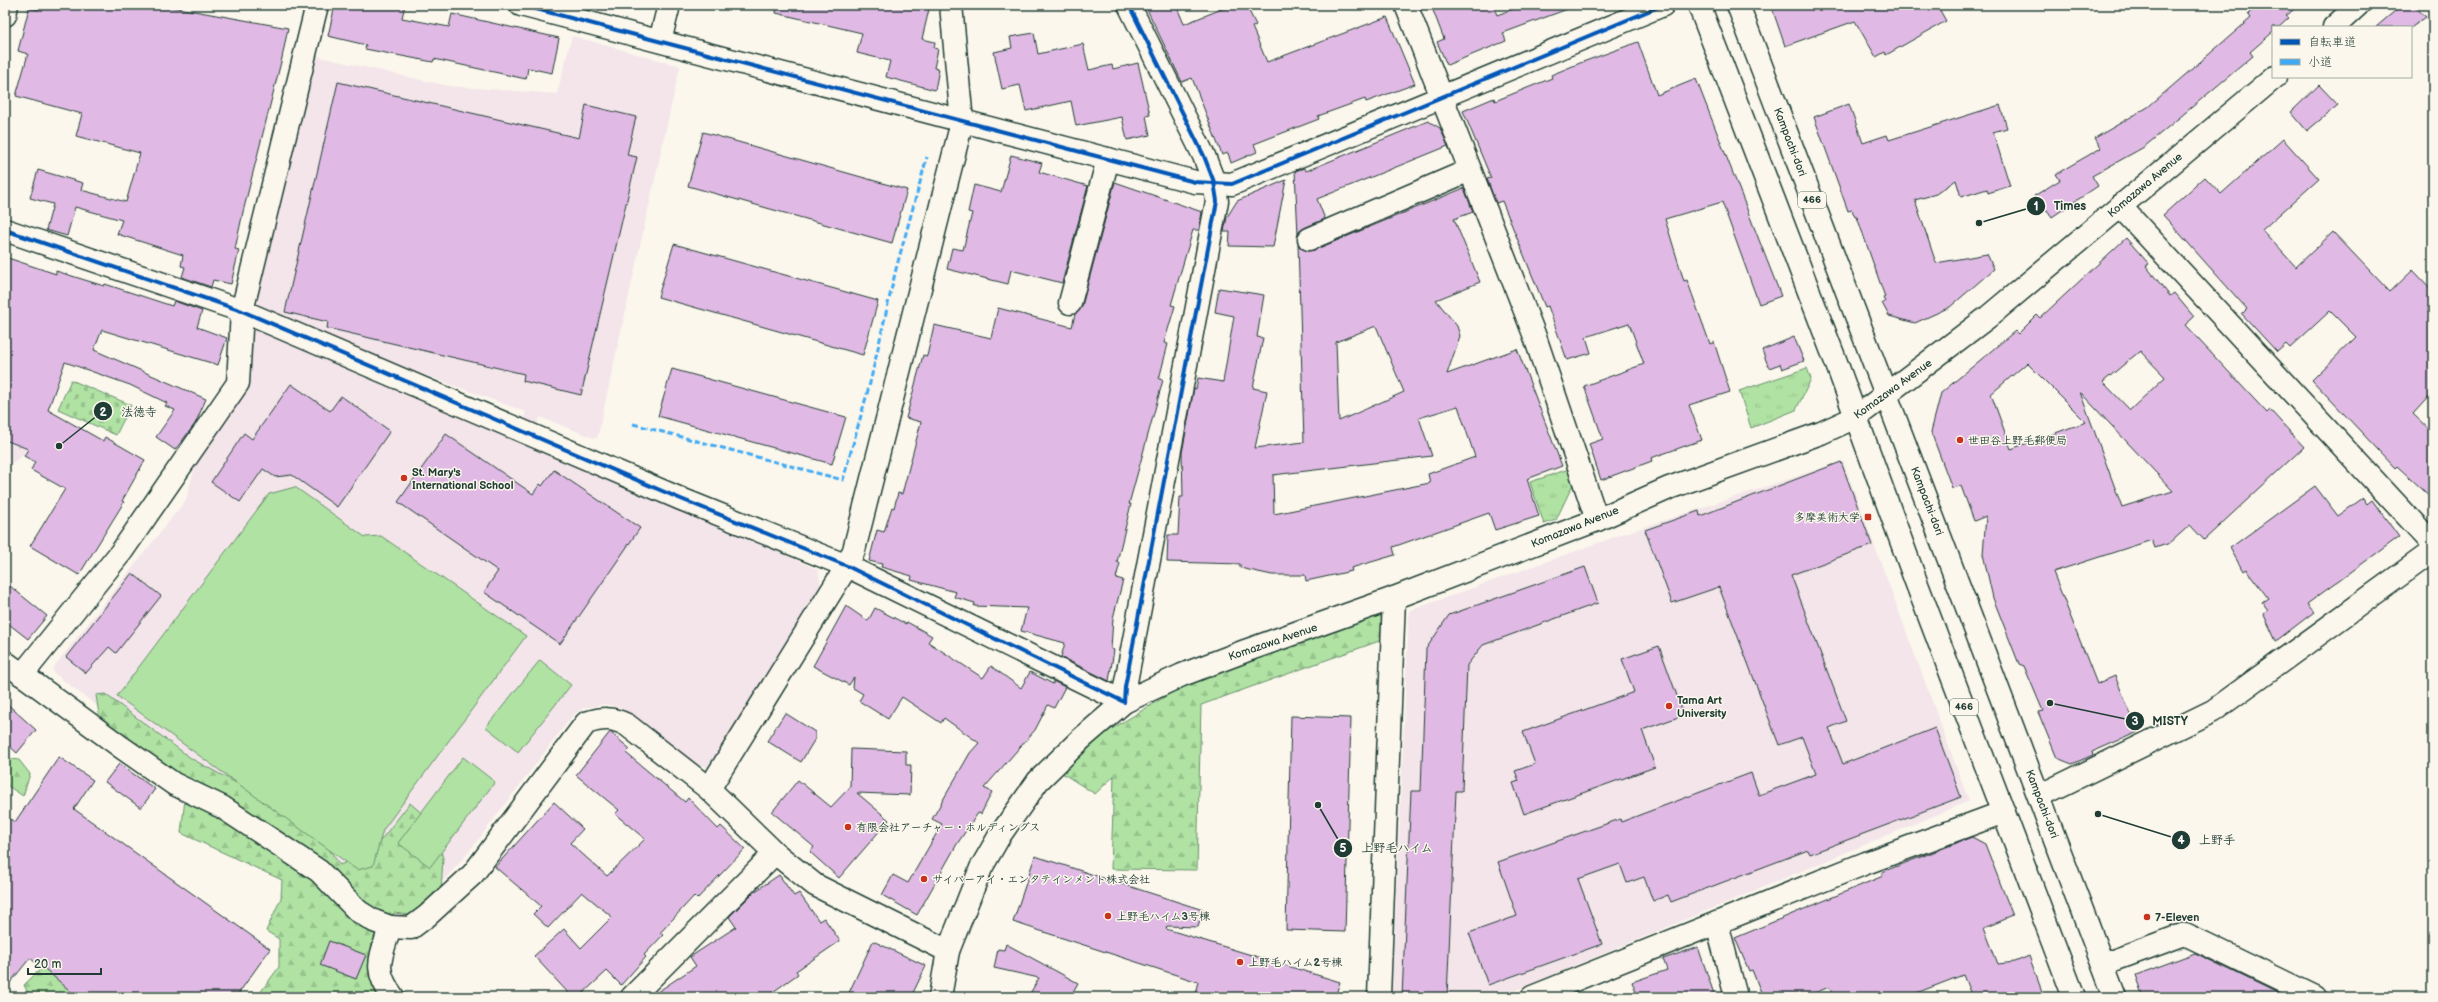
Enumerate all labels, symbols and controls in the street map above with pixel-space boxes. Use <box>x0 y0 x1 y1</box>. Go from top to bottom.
legend <box>2272 26 2412 78</box>
text: 自転車道 <box>2308 35 2356 50</box>
text: 小道 <box>2308 55 2332 70</box>
street label: Kampachi-dori <box>1771 106 1809 178</box>
street label: Komazawa Avenue <box>2105 150 2185 220</box>
road number: 466 <box>1798 192 1826 208</box>
callout: Times <box>2026 194 2094 218</box>
text: 1 <box>2033 199 2039 214</box>
text: Times <box>2054 199 2086 214</box>
street label: Komazawa Avenue <box>1851 356 1935 422</box>
callout: 法徳寺 <box>93 399 165 423</box>
text: 2 <box>99 405 107 420</box>
text: 法徳寺 <box>121 405 157 420</box>
place label: 世田谷上野毛郵便局 <box>1968 434 2067 447</box>
marker: 世田谷上野毛郵便局 <box>1955 435 1965 445</box>
street label: Kampachi-dori <box>1908 465 1946 537</box>
place label: St. Mary's International School <box>412 466 514 492</box>
marker: St. Mary's International School <box>399 473 409 483</box>
street label: Komazawa Avenue <box>1529 503 1621 551</box>
place label: 多摩美術大学 <box>1794 511 1860 524</box>
marker: 多摩美術大学 <box>1863 512 1873 522</box>
street label: Komazawa Avenue <box>1227 621 1320 663</box>
place label: Tama Art University <box>1677 694 1726 720</box>
road number: 466 <box>1950 699 1978 715</box>
marker: Tama Art University <box>1664 701 1674 711</box>
callout: MISTY <box>2125 709 2196 733</box>
text: 3 <box>2131 714 2139 729</box>
text: MISTY <box>2152 714 2189 729</box>
street label: Kampachi-dori <box>2023 768 2061 840</box>
place label: 有限会社アーチャー・ホルディングス <box>856 821 1040 834</box>
marker: 有限会社アーチャー・ホルディングス <box>843 822 853 832</box>
callout: 上野手 <box>2171 828 2243 852</box>
text: 4 <box>2177 833 2185 848</box>
text: 上野手 <box>2199 833 2235 848</box>
callout: 上野毛ハイム <box>1333 836 1441 860</box>
text: 5 <box>1340 841 1347 856</box>
text: 上野毛ハイム <box>1361 841 1433 856</box>
place label: サイバーアイ・エンタテインメント株式会社 <box>932 873 1150 886</box>
marker: サイバーアイ・エンタテインメント株式会社 <box>919 874 929 884</box>
place label: 上野毛ハイム3号棟 <box>1116 910 1211 923</box>
marker: 上野毛ハイム3号棟 <box>1103 911 1113 921</box>
place label: 7-Eleven <box>2155 911 2199 924</box>
marker: 7-Eleven <box>2142 912 2152 922</box>
scale bar <box>28 950 101 976</box>
place label: 上野毛ハイム2号棟 <box>1248 956 1343 969</box>
text: 20 m <box>34 957 61 972</box>
marker: 上野毛ハイム2号棟 <box>1235 957 1245 967</box>

